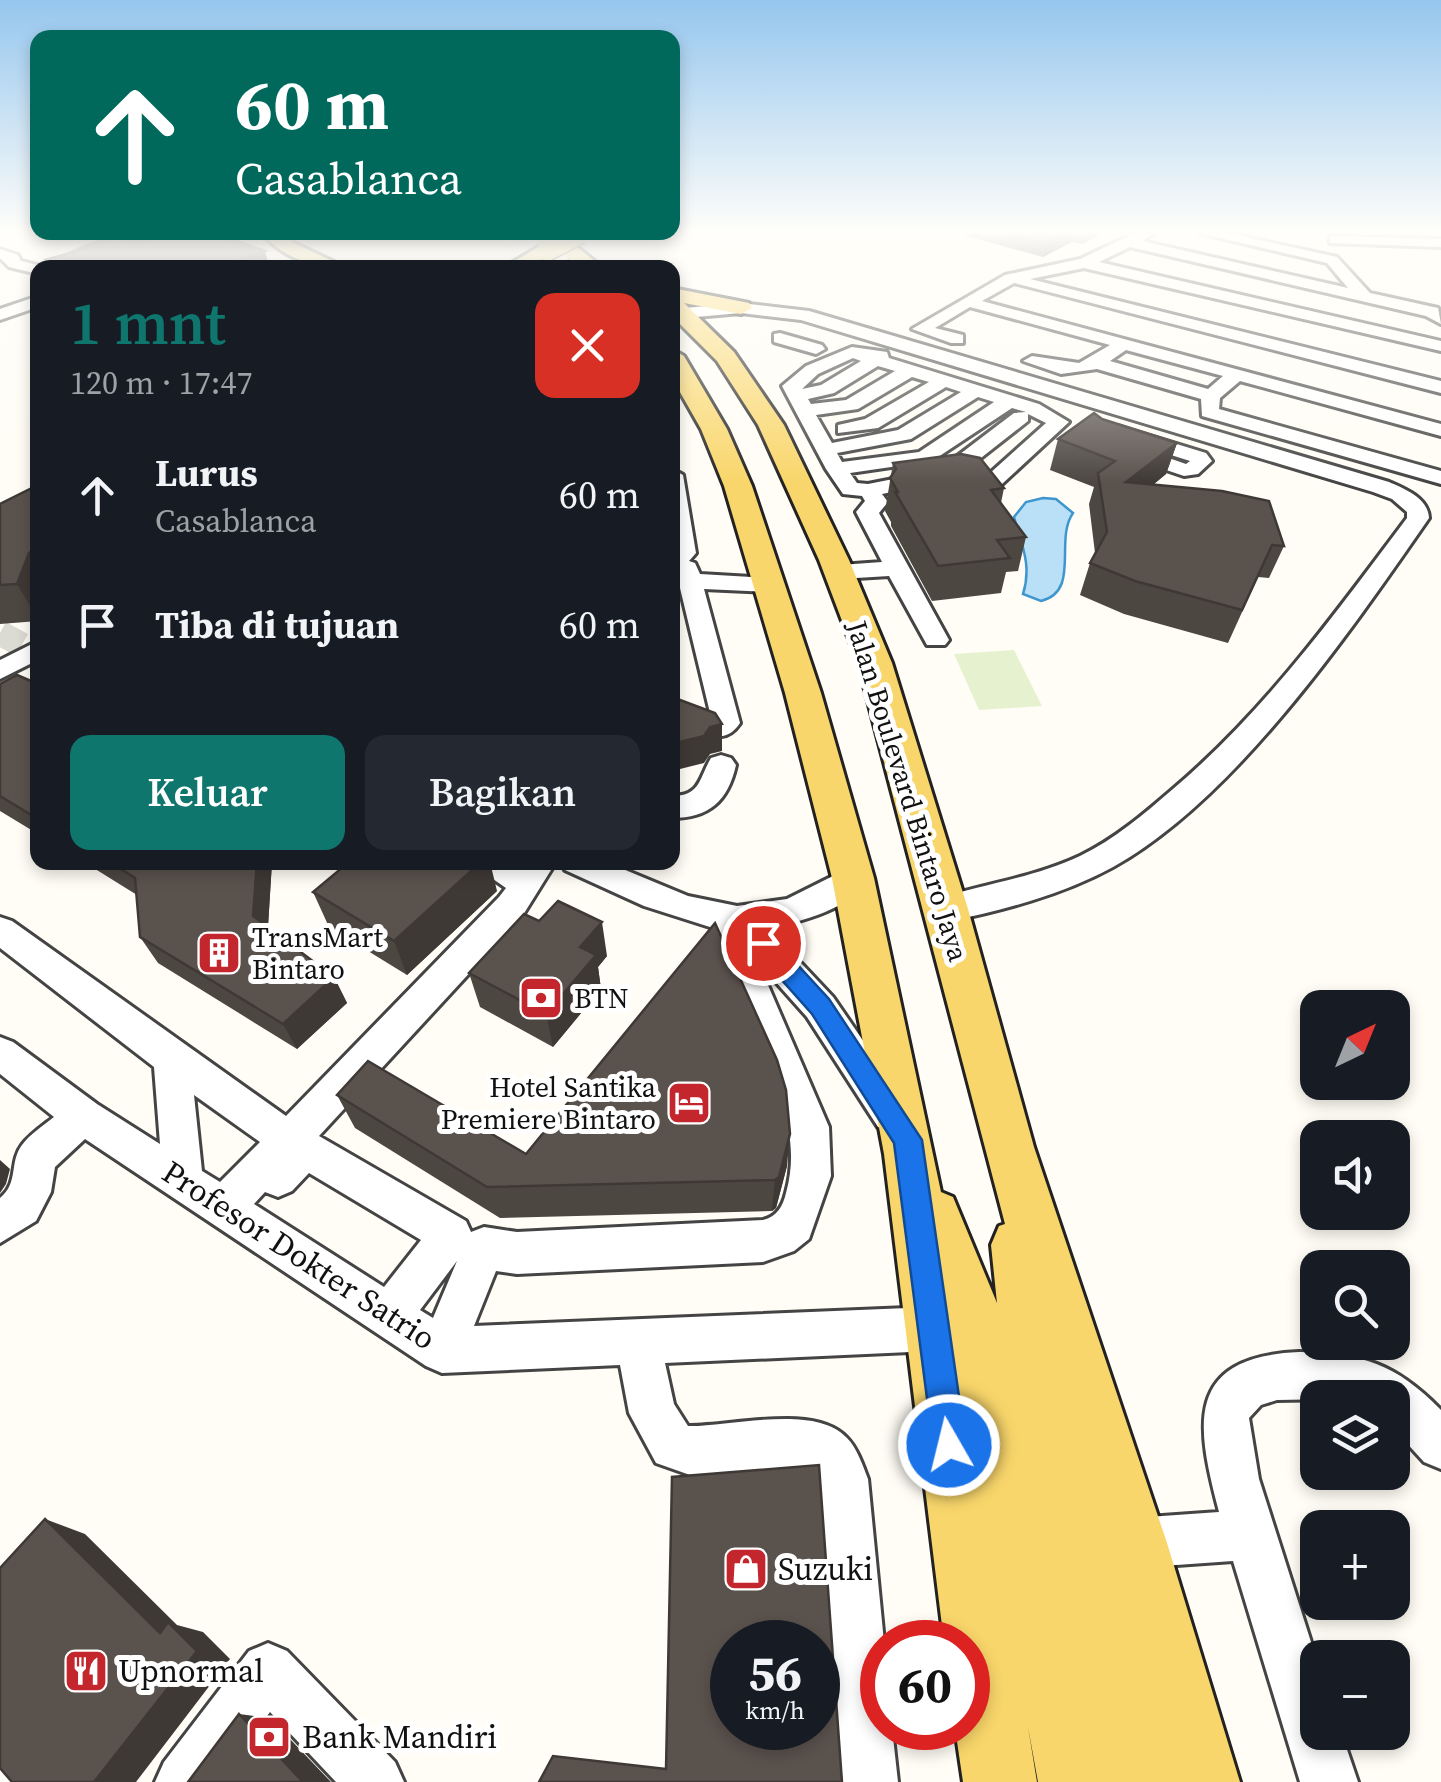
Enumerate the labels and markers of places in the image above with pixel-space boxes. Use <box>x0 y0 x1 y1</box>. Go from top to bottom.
pin <box>721 901 806 986</box>
place label: TransMart Bintaro <box>252 918 384 988</box>
building icon: TransMart Bintaro <box>196 930 242 976</box>
bank icon: BTN <box>518 975 564 1021</box>
place label: BTN <box>574 979 629 1017</box>
place label: Hotel Santika Premiere Bintaro <box>441 1068 657 1138</box>
hotel icon: Hotel Santika Premiere Bintaro <box>666 1080 712 1126</box>
shop icon: Suzuki <box>723 1546 769 1592</box>
place label: Suzuki <box>778 1547 873 1591</box>
restaurant icon: Upnormal <box>63 1648 109 1694</box>
place label: Upnormal <box>118 1649 264 1693</box>
bank icon: Bank Mandiri <box>246 1714 292 1760</box>
place label: Bank Mandiri <box>302 1715 497 1759</box>

